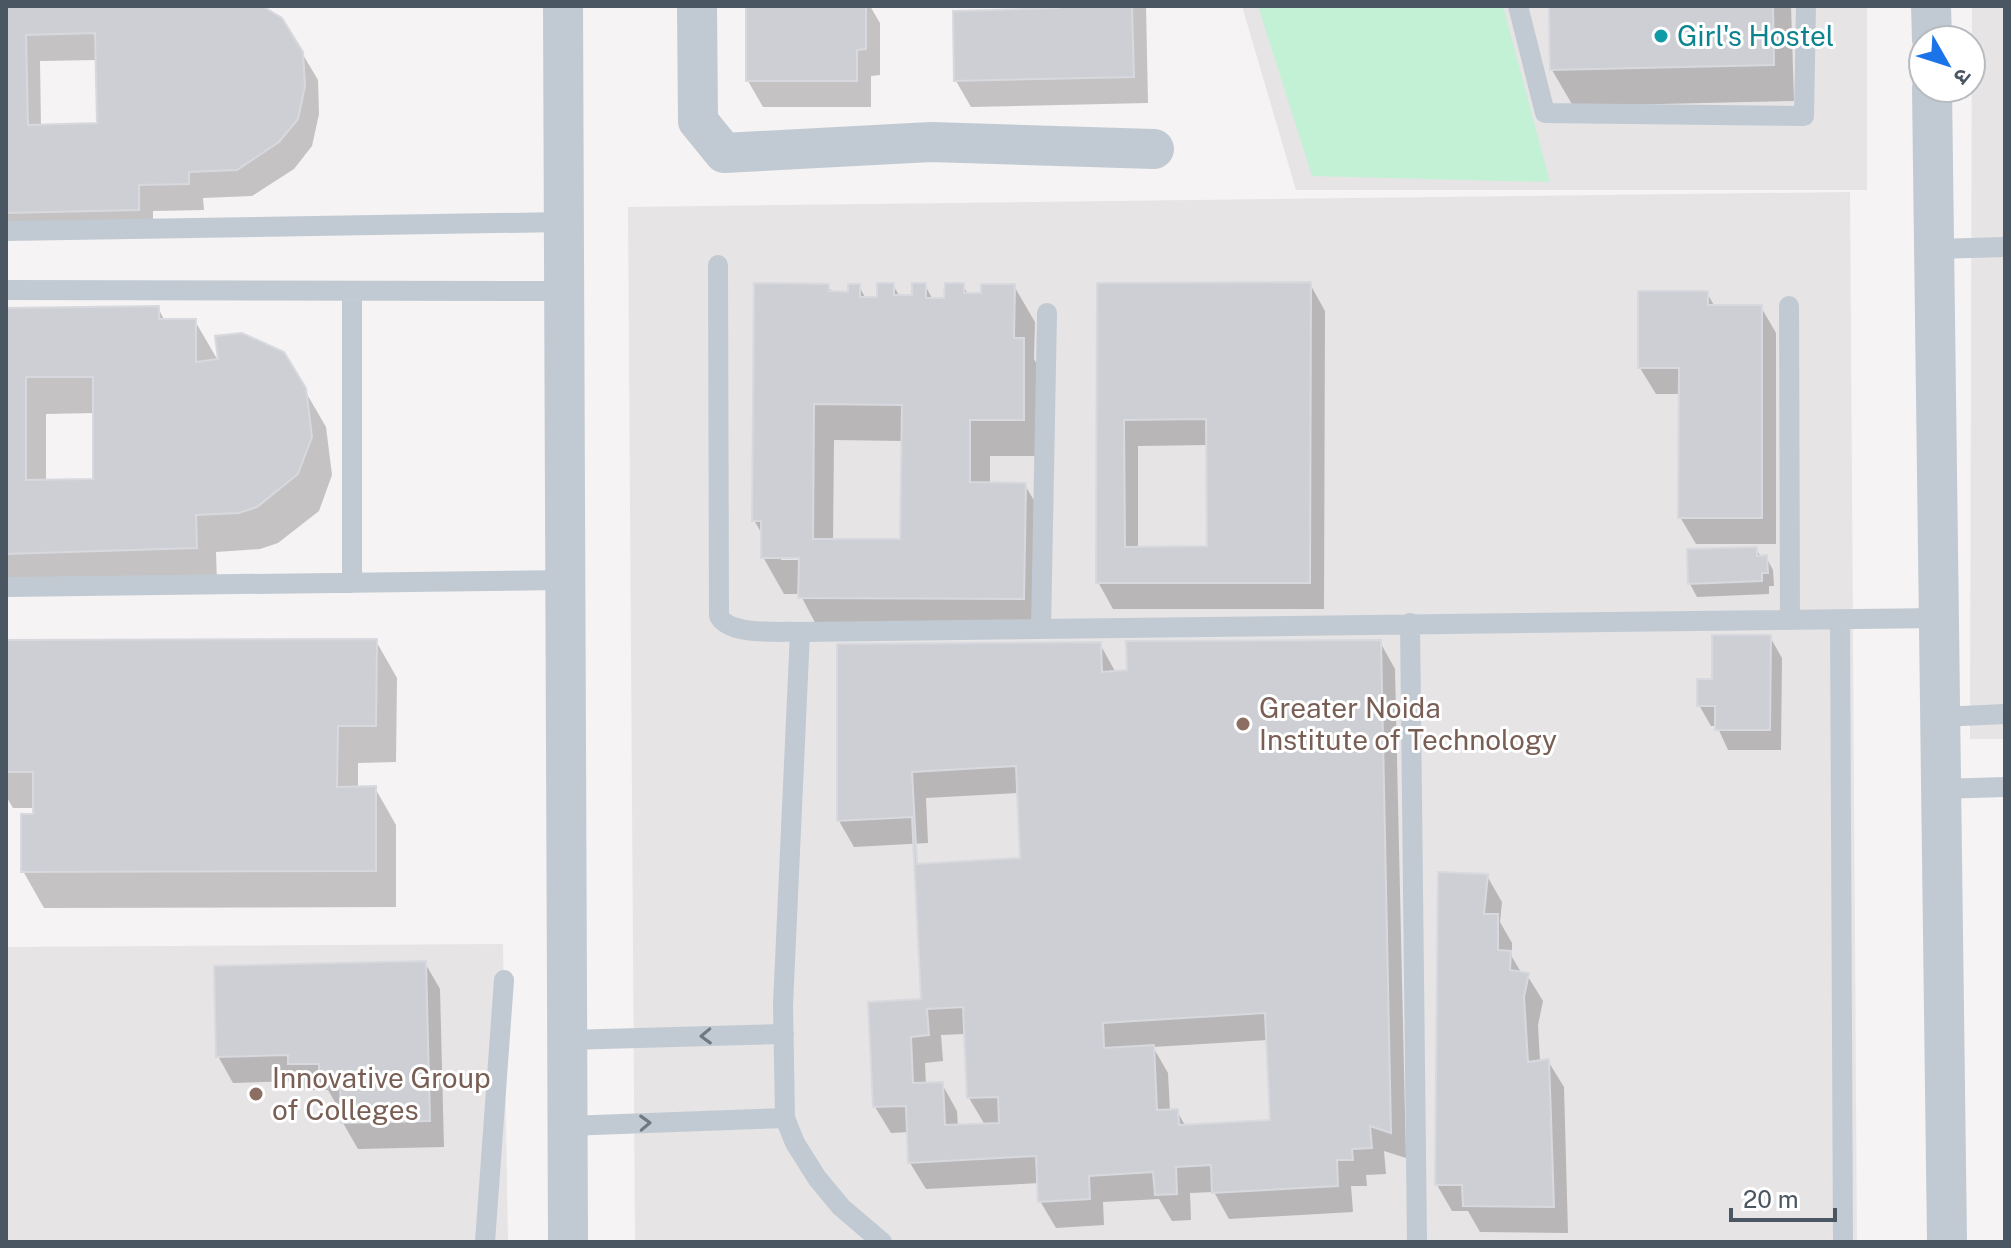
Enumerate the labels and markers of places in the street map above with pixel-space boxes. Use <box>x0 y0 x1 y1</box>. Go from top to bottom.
place label: Girl's Hostel <box>1677 19 1834 52</box>
marker: Girl's Hostel <box>1652 27 1670 45</box>
place label: Greater Noida Institute of Technology <box>1259 691 1557 756</box>
marker: Greater Noida Institute of Technology <box>1234 715 1252 733</box>
place label: Innovative Group of Colleges <box>272 1061 491 1126</box>
marker: Innovative Group of Colleges <box>247 1085 265 1103</box>

